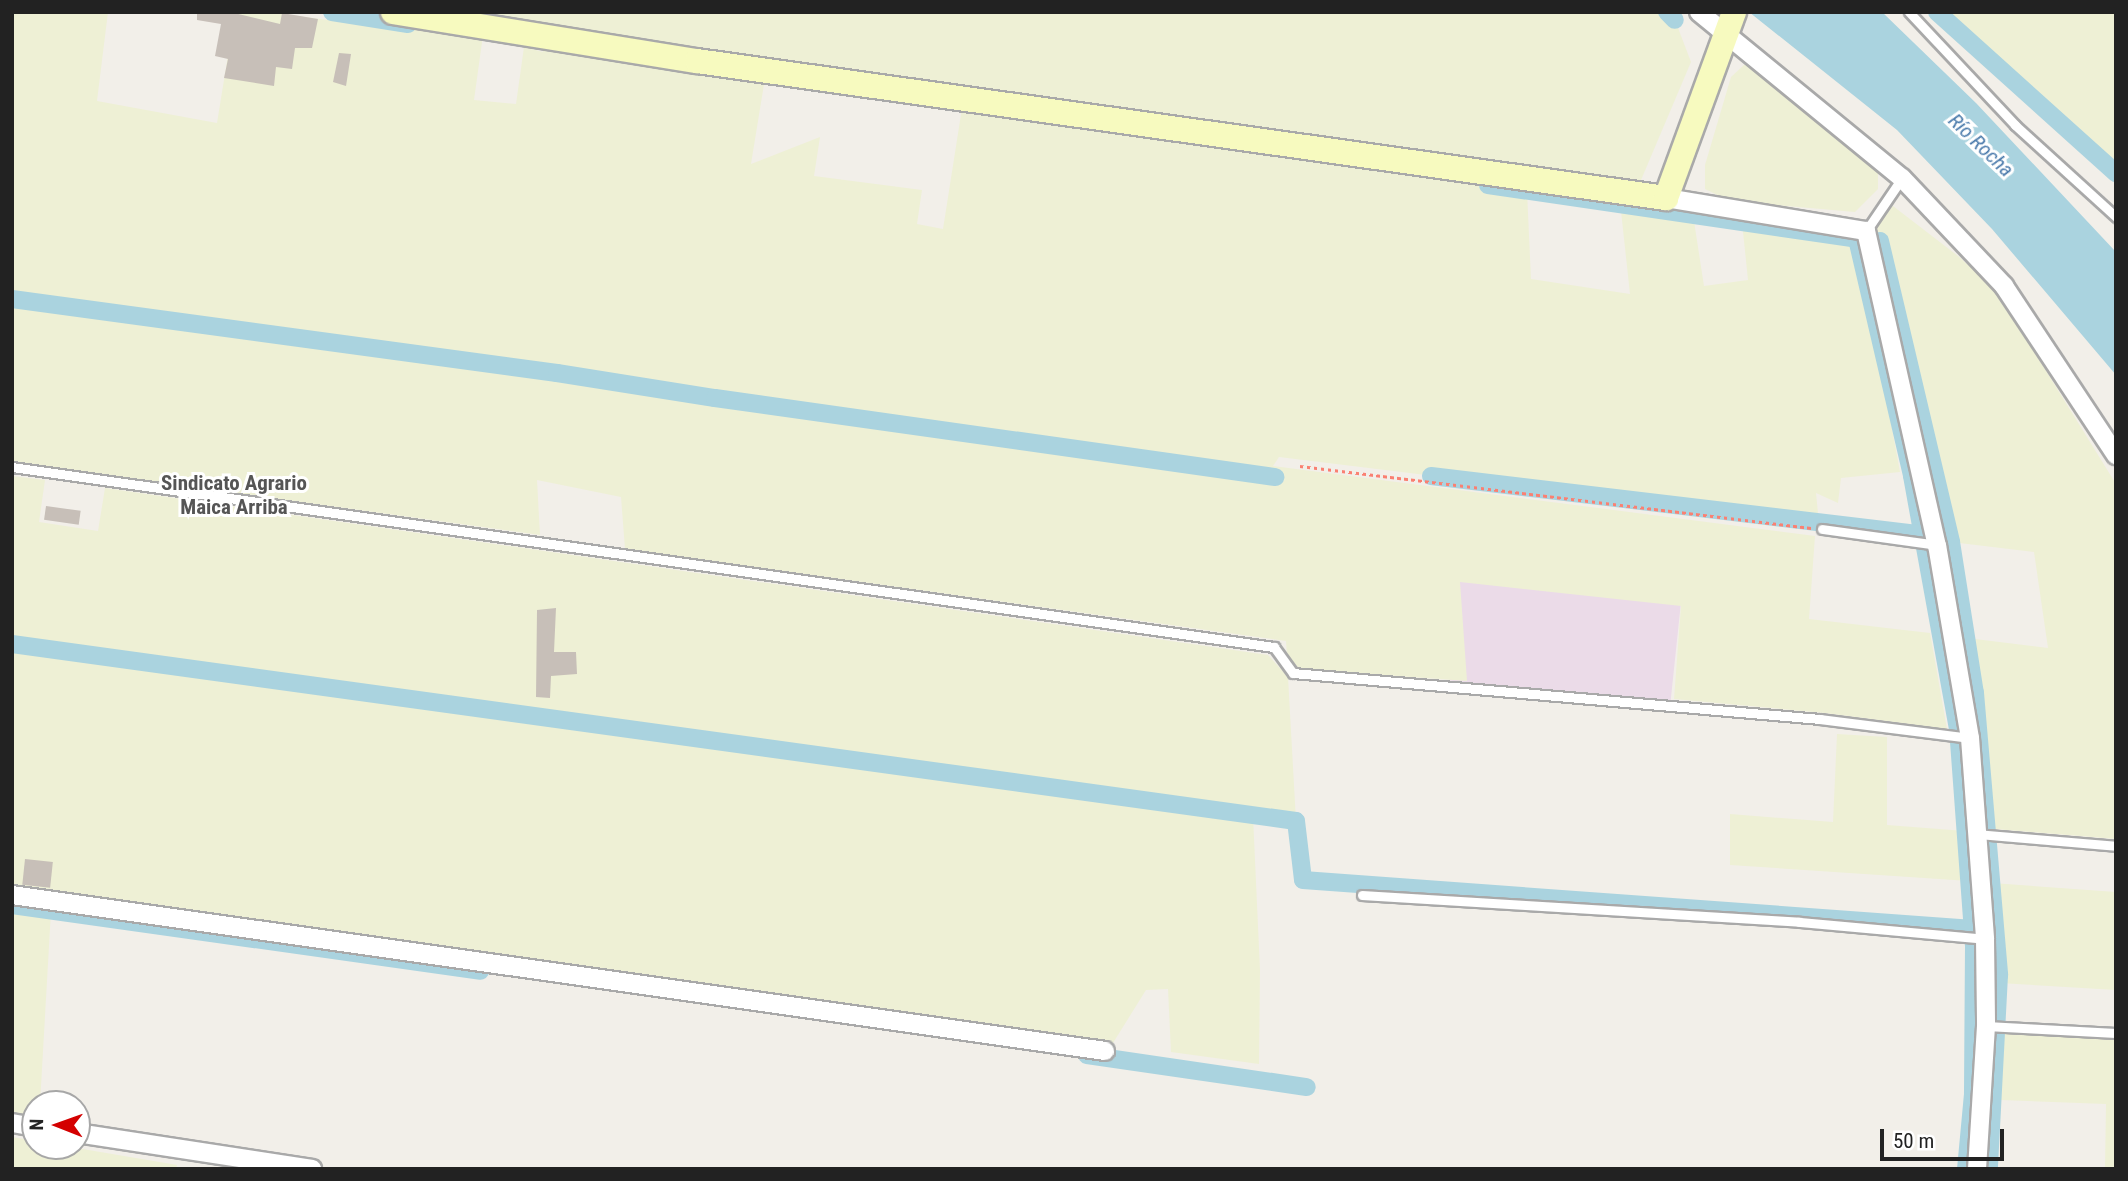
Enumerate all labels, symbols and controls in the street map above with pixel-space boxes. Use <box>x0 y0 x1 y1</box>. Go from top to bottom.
water label: Río Rocha <box>1943 108 2019 182</box>
district label: Sindicato Agrario Maica Arriba <box>161 470 307 520</box>
north arrow <box>21 1090 91 1160</box>
scale bar <box>1883 1114 2007 1158</box>
text: N <box>25 1119 48 1131</box>
text: 50 m <box>1893 1129 1934 1153</box>

